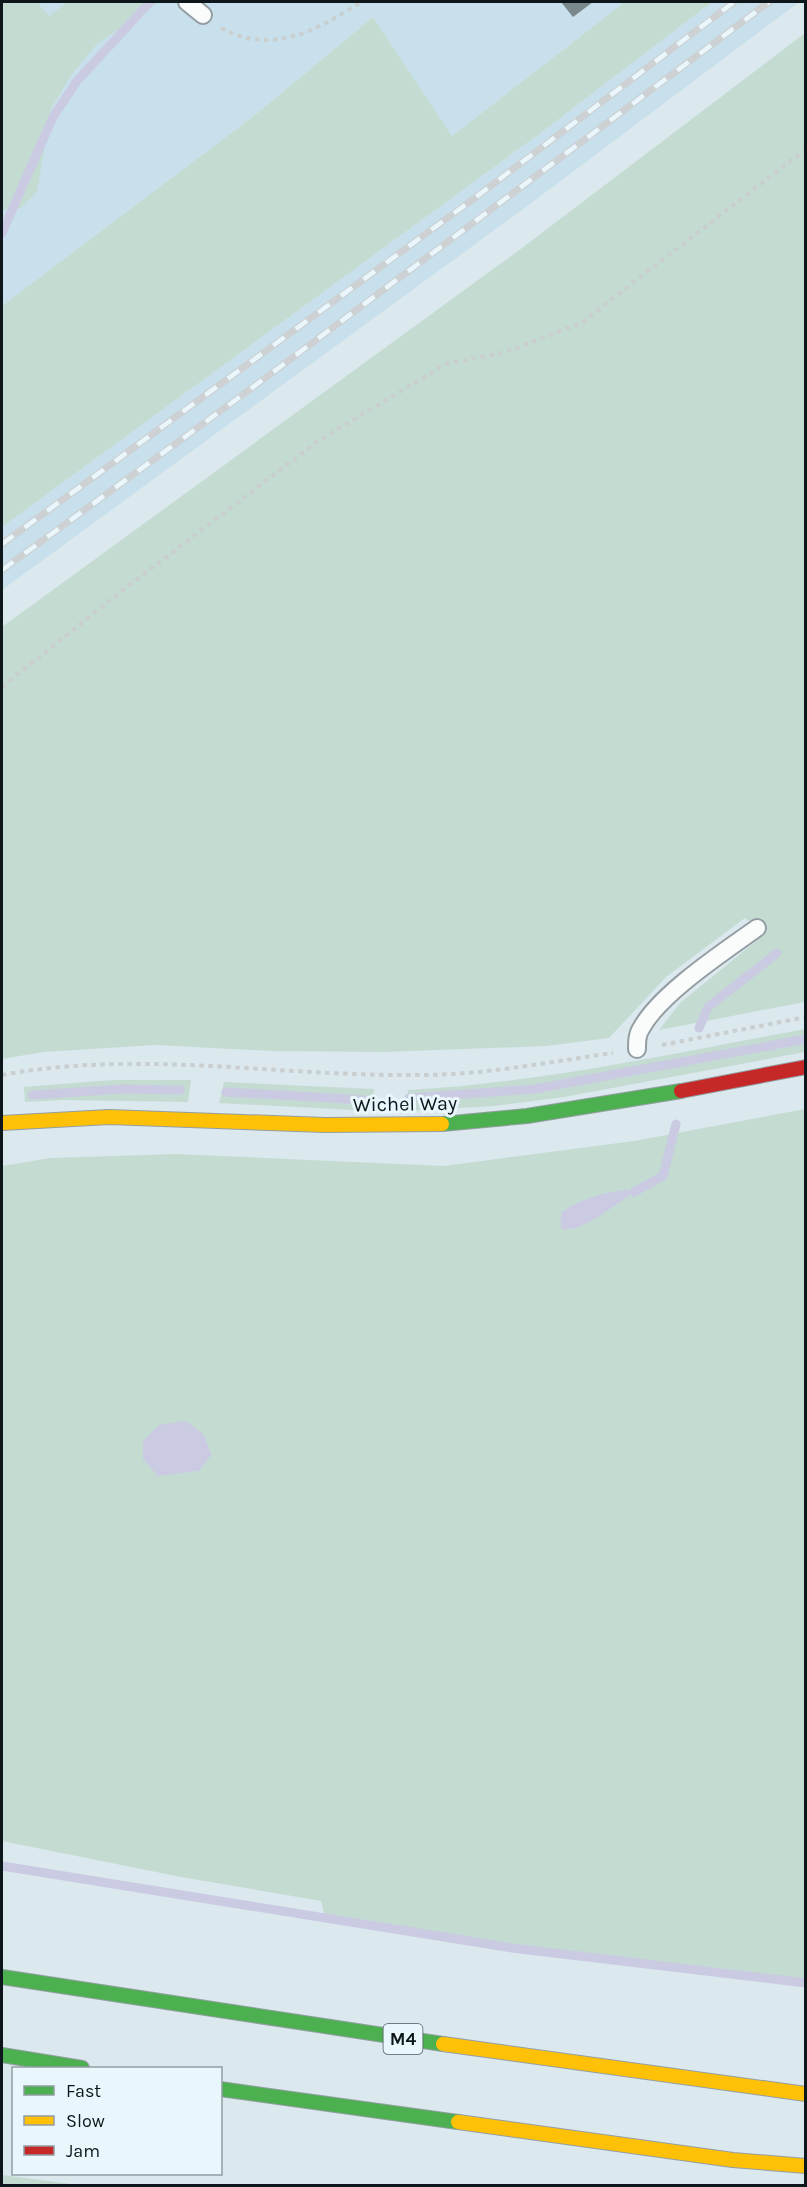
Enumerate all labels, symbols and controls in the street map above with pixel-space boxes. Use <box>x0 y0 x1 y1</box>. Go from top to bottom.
street label: Wichel Way <box>353 1092 457 1116</box>
road number: M4 <box>384 2024 422 2054</box>
legend <box>12 2067 222 2175</box>
text: Fast <box>66 2080 101 2102</box>
text: Slow <box>66 2110 105 2132</box>
text: Jam <box>66 2140 100 2162</box>

